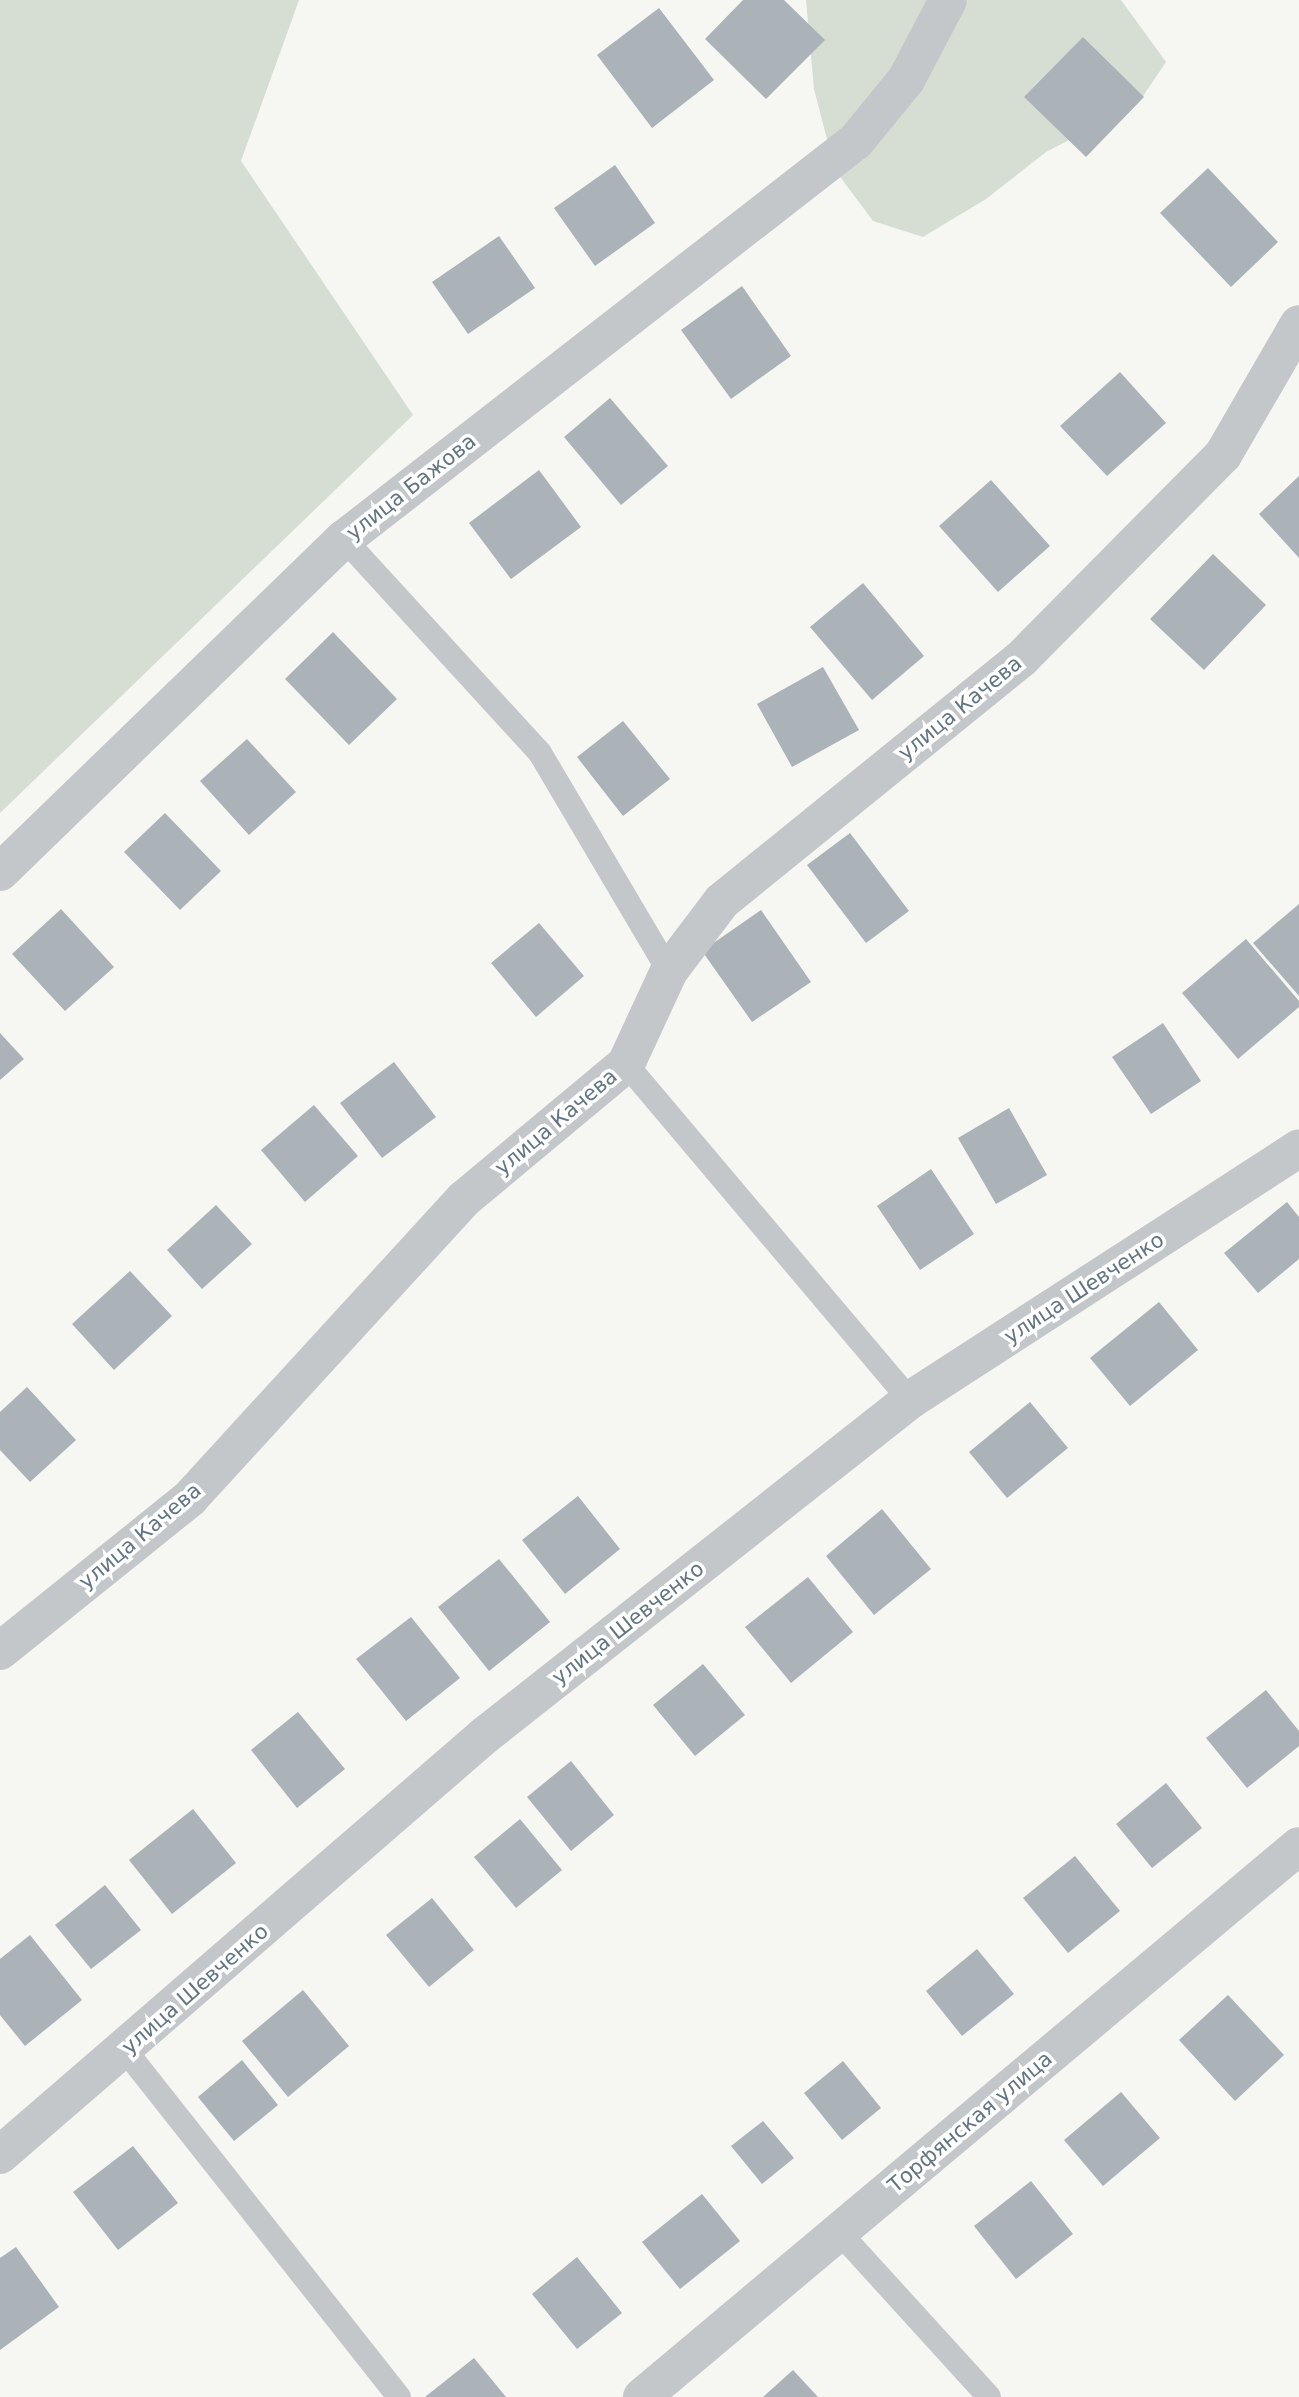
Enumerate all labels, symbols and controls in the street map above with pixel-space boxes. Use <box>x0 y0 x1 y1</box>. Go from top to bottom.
street label: улица Бажова <box>341 429 481 545</box>
street label: улица Качева <box>893 650 1027 766</box>
street label: улица Качева <box>490 1064 622 1180</box>
street label: улица Шевченко <box>999 1227 1169 1349</box>
street label: улица Качева <box>74 1478 206 1594</box>
street label: улица Шевченко <box>547 1556 709 1690</box>
street label: улица Шевченко <box>117 1919 273 2059</box>
street label: Торфянская улица <box>883 2046 1057 2198</box>

